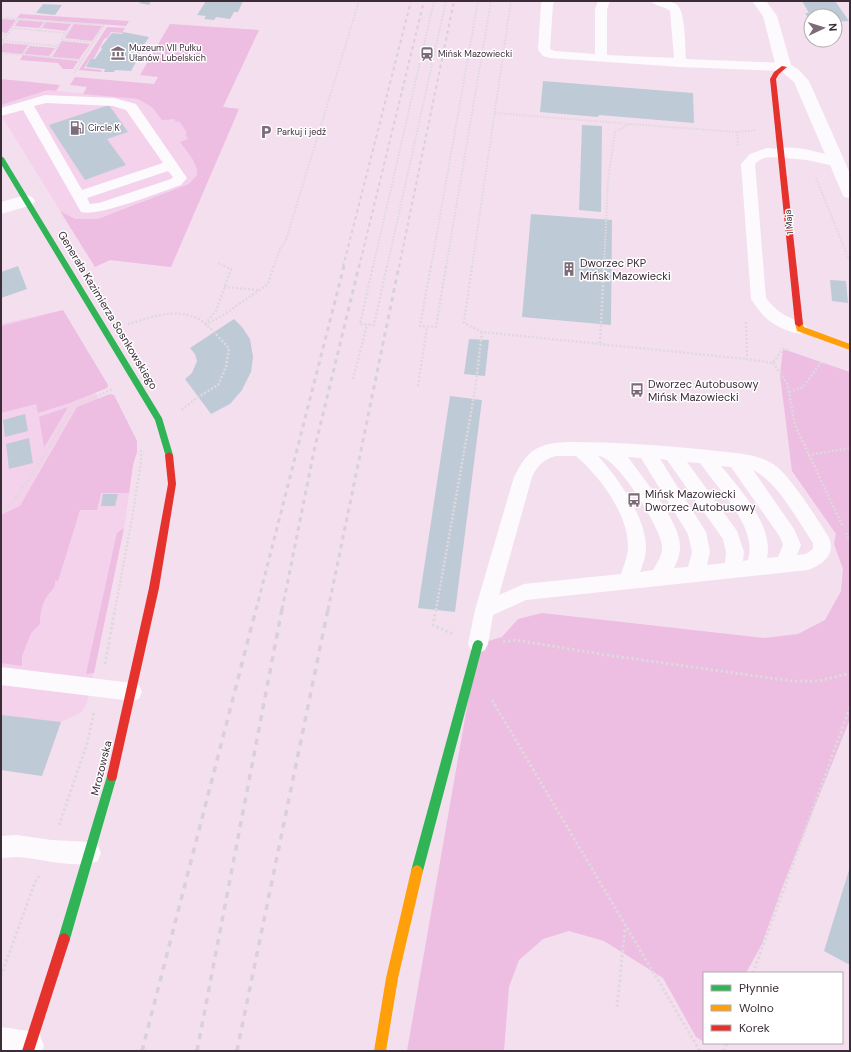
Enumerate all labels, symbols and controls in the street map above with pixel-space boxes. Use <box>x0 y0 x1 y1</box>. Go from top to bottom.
north arrow <box>803 8 843 48</box>
text: N <box>826 23 840 32</box>
place label: Muzeum VII Pułku Ułanów Lubelskich <box>129 42 206 64</box>
museum icon: Muzeum VII Pułku Ułanów Lubelskich <box>110 45 126 61</box>
station icon: Mińsk Mazowiecki <box>419 46 435 62</box>
place label: Mińsk Mazowiecki <box>438 48 512 60</box>
fuel station icon: Circle K <box>69 120 85 136</box>
place label: Circle K <box>88 122 120 134</box>
parking icon: Parkuj i jedź <box>258 124 274 140</box>
place label: Parkuj i jedź <box>277 126 326 138</box>
street label: 1 Maja <box>782 209 796 235</box>
street label: Generała Kazimierza Sosnkowskiego <box>55 228 161 392</box>
place label: Dworzec PKP Mińsk Mazowiecki <box>580 256 671 283</box>
building icon: Dworzec PKP Mińsk Mazowiecki <box>561 261 577 277</box>
place label: Dworzec Autobusowy Mińsk Mazowiecki <box>648 377 759 404</box>
bus stop icon: Dworzec Autobusowy Mińsk Mazowiecki <box>629 382 645 398</box>
place label: Mińsk Mazowiecki Dworzec Autobusowy <box>645 487 756 514</box>
bus stop icon: Mińsk Mazowiecki Dworzec Autobusowy <box>626 492 642 508</box>
street label: Mrozowska <box>87 739 115 797</box>
legend <box>703 972 843 1044</box>
text: Płynnie <box>739 980 779 996</box>
text: Wolno <box>739 1000 774 1016</box>
text: Korek <box>739 1020 770 1036</box>

